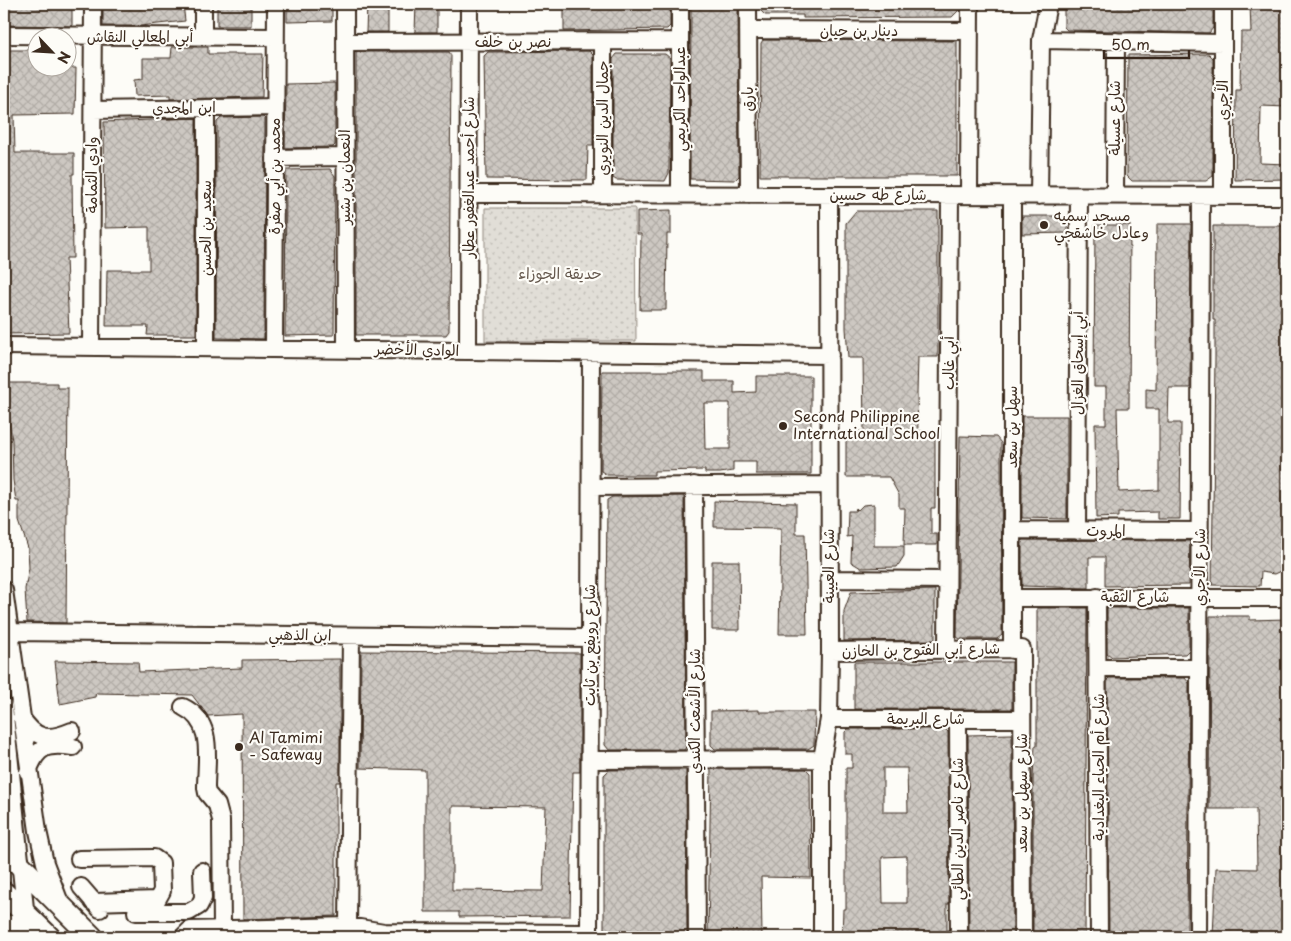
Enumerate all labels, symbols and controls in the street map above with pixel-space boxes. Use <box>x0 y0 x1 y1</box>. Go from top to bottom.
street label: دينار بن حيان <box>820 18 898 41</box>
street label: أبي المعالي النقاش <box>87 24 194 50</box>
north arrow <box>28 28 78 78</box>
scale bar <box>1104 28 1188 60</box>
street label: نصر بن خلف <box>475 29 551 52</box>
text: 50 m <box>1111 32 1150 55</box>
street label: عبدالواحد الكريمي <box>667 46 693 152</box>
text: N <box>52 48 76 67</box>
street label: جمال الدين النويري <box>590 60 614 176</box>
street label: الآجري <box>1210 80 1234 120</box>
street label: شارع عسيلة <box>1102 81 1125 156</box>
street label: بارق <box>735 87 758 112</box>
street label: ابن المجدي <box>152 94 216 120</box>
street label: شارع أحمد عبدالغفور عطار <box>456 96 479 259</box>
street label: محمد بن أبي صفرة <box>262 118 288 234</box>
street label: النعمان بن بشير <box>332 129 355 227</box>
street label: وادي الثمامة <box>79 137 103 213</box>
street label: سعيد بن الحسن <box>193 180 216 276</box>
street label: شارع طه حسين <box>829 182 927 205</box>
place label: مسجد سميه وعادل خاشقجي <box>1054 203 1149 246</box>
marker: مسجد سميه وعادل خاشقجي <box>1038 219 1050 231</box>
park label: حديقة الجوزاء <box>518 261 602 284</box>
street label: أبي إسحاق الغزال <box>1065 311 1091 415</box>
street label: الوادي الأخضر <box>373 336 460 362</box>
street label: أبي غالب <box>936 336 962 390</box>
street label: سهل بن سعد <box>999 386 1022 468</box>
place label: Second Philippine International School <box>793 404 940 444</box>
marker: Second Philippine International School <box>777 420 789 432</box>
street label: المروت <box>1086 518 1126 541</box>
street label: شارع الآجري <box>1187 528 1211 606</box>
street label: شارع العيينة <box>816 529 839 603</box>
street label: شارع رويفع بن ثابت <box>577 584 601 706</box>
street label: شارع الثقبة <box>1101 584 1169 607</box>
street label: ابن الذهبي <box>268 621 332 649</box>
street label: شارع أبي الفتوح بن الخازن <box>842 636 1000 664</box>
street label: شارع الأشعث الكندي <box>682 648 706 774</box>
street label: شارع أم الحياء البغدادية <box>1086 693 1110 841</box>
street label: شارع البريمة <box>887 706 965 729</box>
place label: Al Tamimi - Safeway <box>249 725 323 765</box>
street label: شارع سهل بن سعد <box>1009 733 1032 853</box>
marker: Al Tamimi - Safeway <box>233 741 245 753</box>
street label: شارع ناصر الدين الطائي <box>945 758 971 900</box>

